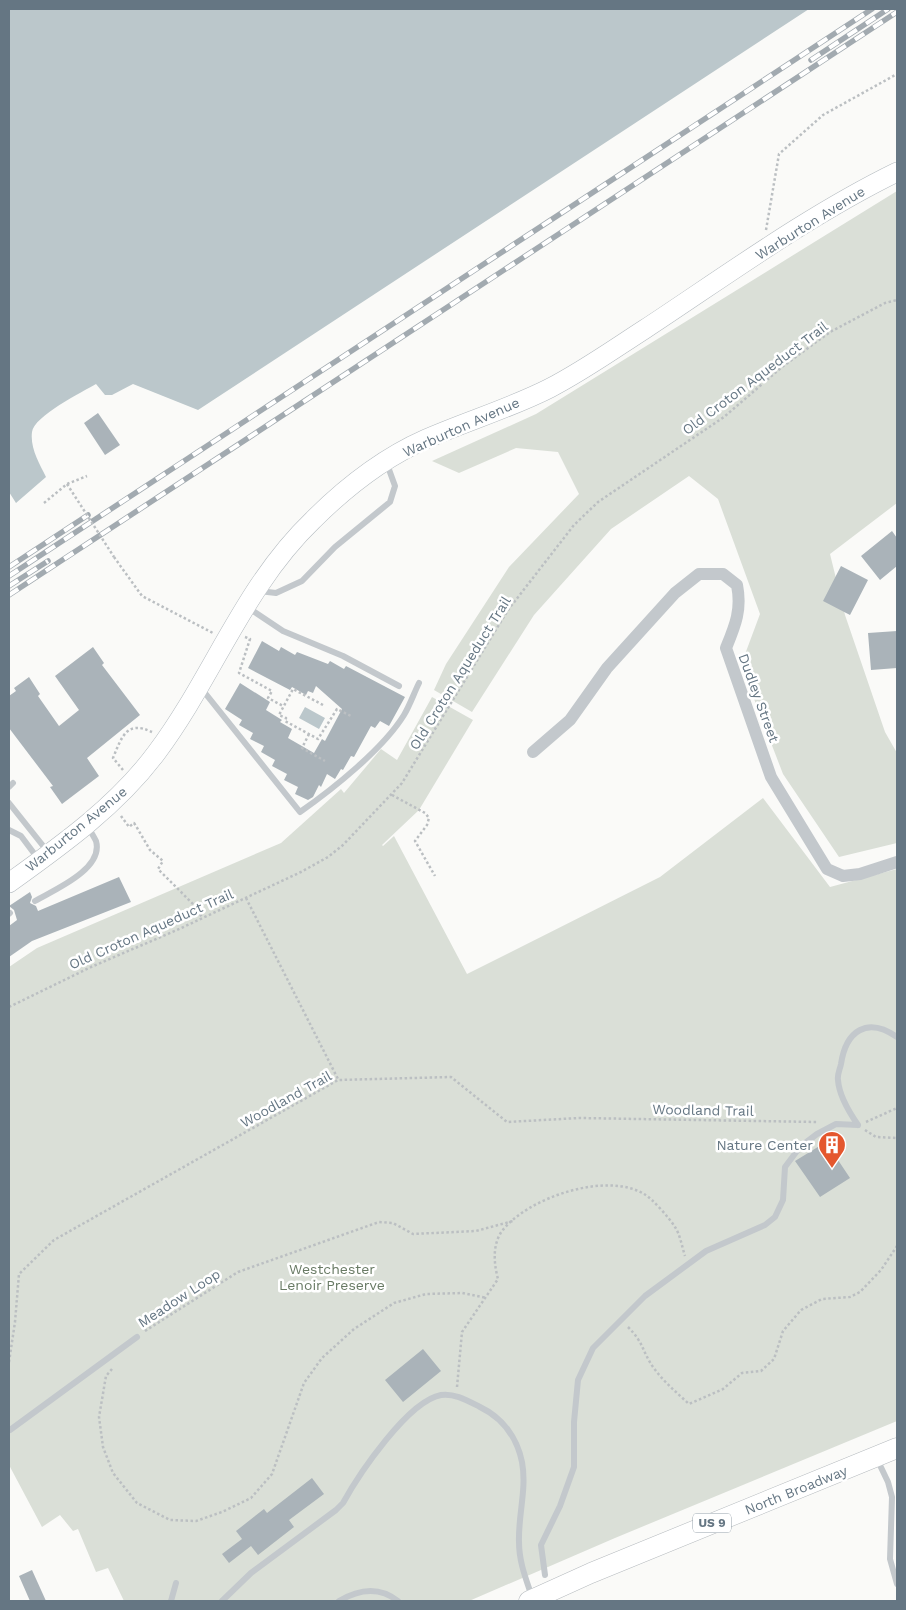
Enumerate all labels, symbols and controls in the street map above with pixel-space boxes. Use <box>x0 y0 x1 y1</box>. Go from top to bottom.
street label: Warburton Avenue <box>752 183 868 263</box>
street label: Old Croton Aqueduct Trail <box>679 318 831 438</box>
street label: Warburton Avenue <box>400 394 522 460</box>
street label: Old Croton Aqueduct Trail <box>406 593 514 753</box>
street label: Dudley Street <box>736 651 783 745</box>
street label: Warburton Avenue <box>22 783 130 875</box>
street label: Old Croton Aqueduct Trail <box>66 885 236 972</box>
street label: Woodland Trail <box>238 1067 335 1131</box>
street label: Woodland Trail <box>652 1101 755 1119</box>
building icon: Nature Center <box>817 1130 847 1169</box>
place label: Nature Center <box>716 1137 813 1153</box>
park label: Westchester Lenoir Preserve <box>279 1261 385 1293</box>
street label: Meadow Loop <box>135 1265 223 1331</box>
street label: North Broadway <box>742 1462 850 1518</box>
road number: US 9 <box>693 1514 731 1532</box>

